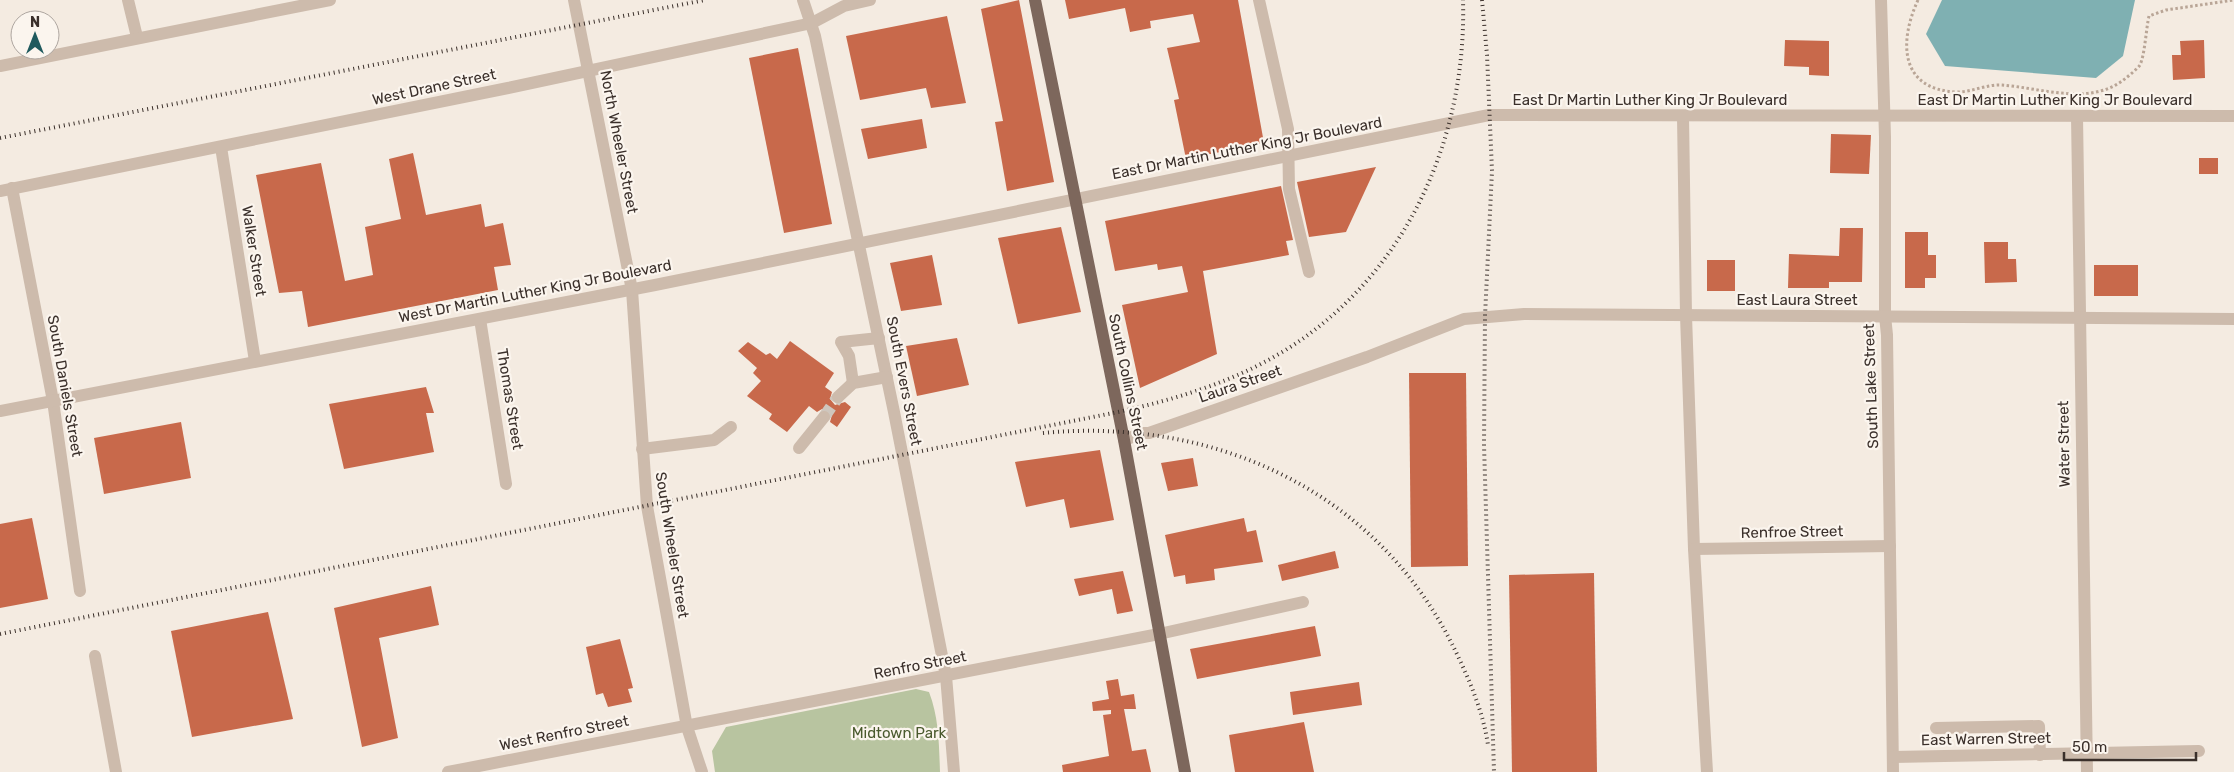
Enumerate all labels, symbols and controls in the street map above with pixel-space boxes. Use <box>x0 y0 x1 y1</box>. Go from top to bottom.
north arrow <box>10 10 60 60</box>
text: N <box>30 14 40 31</box>
street label: West Drane Street <box>370 65 498 109</box>
street label: North Wheeler Street <box>596 69 642 215</box>
street label: East Dr Martin Luther King Jr Boulevard <box>1513 91 1787 109</box>
street label: East Dr Martin Luther King Jr Boulevard <box>1918 91 2192 109</box>
street label: East Dr Martin Luther King Jr Boulevard <box>1110 113 1384 183</box>
street label: Walker Street <box>238 204 270 298</box>
street label: West Dr Martin Luther King Jr Boulevard <box>397 256 673 326</box>
street label: East Laura Street <box>1736 291 1858 309</box>
street label: South Collins Street <box>1105 312 1151 452</box>
street label: South Daniels Street <box>44 314 86 458</box>
street label: South Evers Street <box>883 315 925 447</box>
street label: South Lake Street <box>1860 323 1882 449</box>
street label: Thomas Street <box>493 347 527 451</box>
street label: Laura Street <box>1196 361 1284 407</box>
street label: Water Street <box>2054 400 2074 487</box>
street label: South Wheeler Street <box>652 471 692 620</box>
street label: Renfroe Street <box>1741 522 1844 542</box>
street label: Renfro Street <box>872 647 968 683</box>
street label: West Renfro Street <box>498 712 630 754</box>
park label: Midtown Park <box>852 724 947 742</box>
street label: East Warren Street <box>1921 729 2051 749</box>
scale bar <box>2064 730 2196 762</box>
text: 50 m <box>2072 738 2107 756</box>

